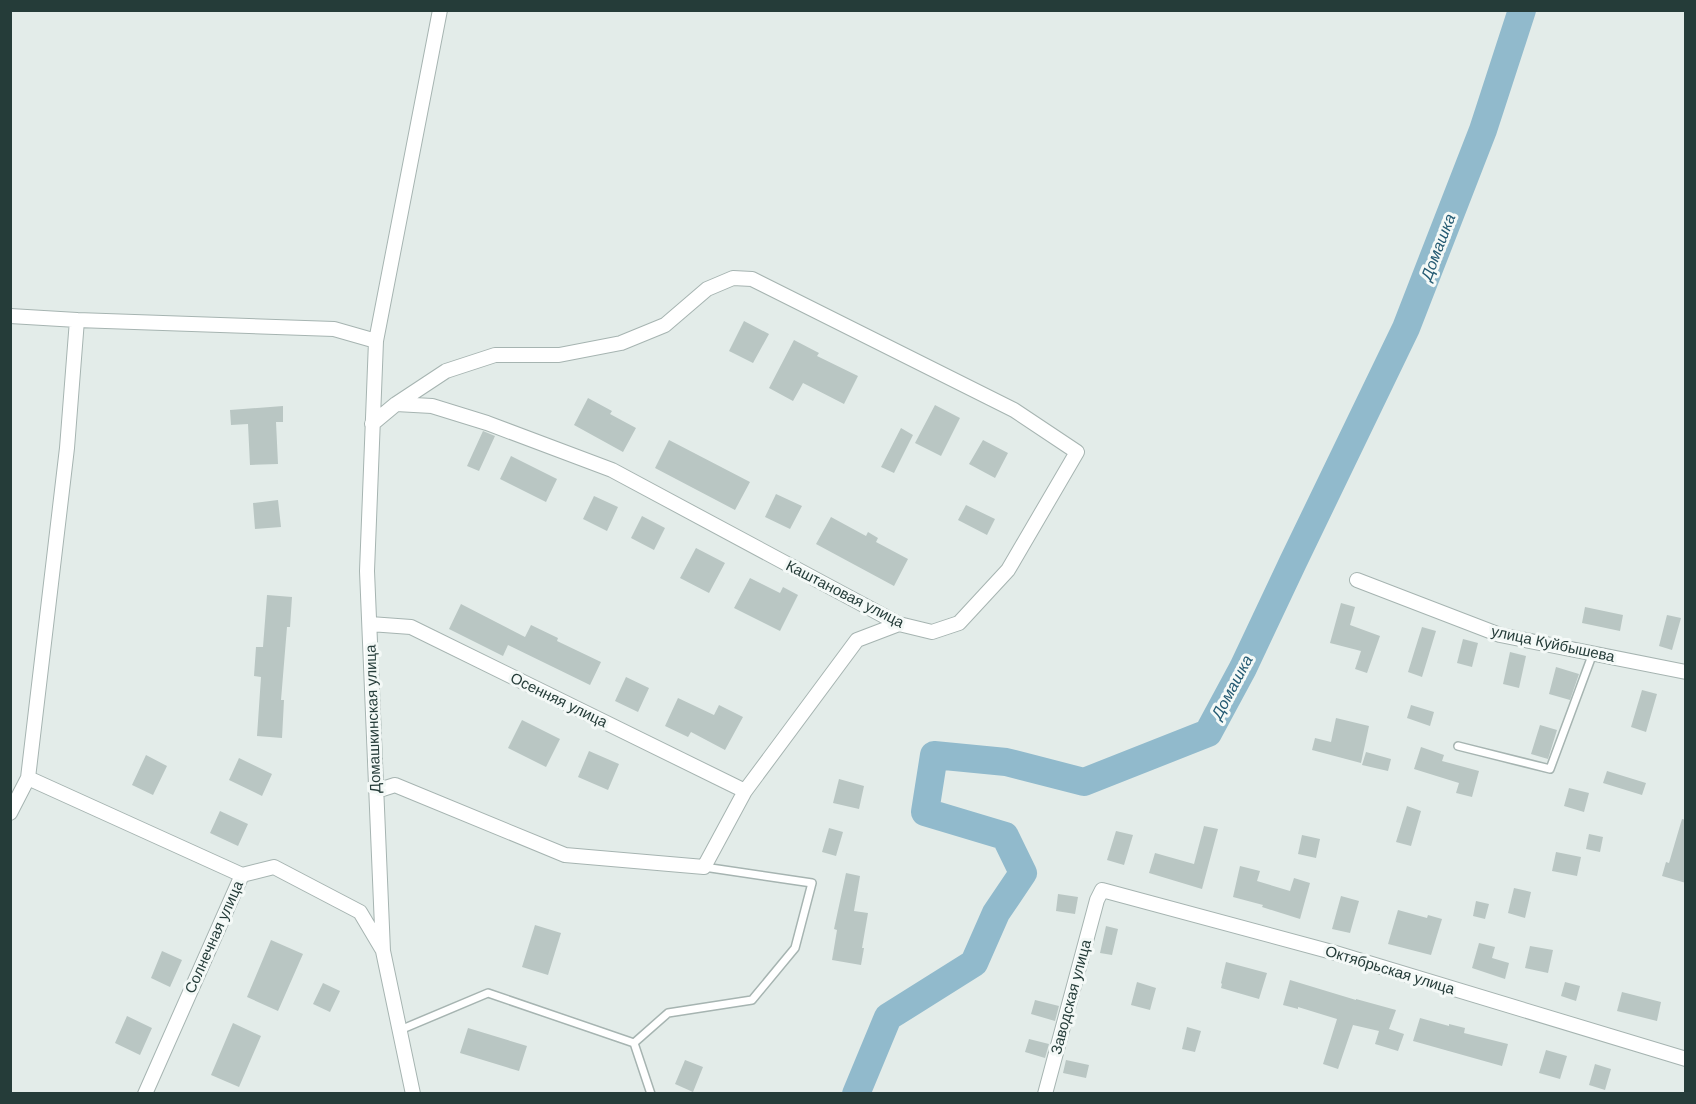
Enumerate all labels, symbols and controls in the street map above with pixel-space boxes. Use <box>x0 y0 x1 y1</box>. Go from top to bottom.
water label: Домашка <box>1415 211 1460 285</box>
street label: Каштановая улица <box>782 556 908 633</box>
street label: улица Куйбышева <box>1489 621 1617 667</box>
street label: Домашкинская улица <box>360 644 386 794</box>
water label: Домашка <box>1205 651 1258 724</box>
street label: Осенняя улица <box>507 668 611 732</box>
street label: Солнечная улица <box>180 877 248 997</box>
street label: Заводская улица <box>1046 937 1096 1057</box>
street label: Октябрьская улица <box>1323 941 1458 999</box>

